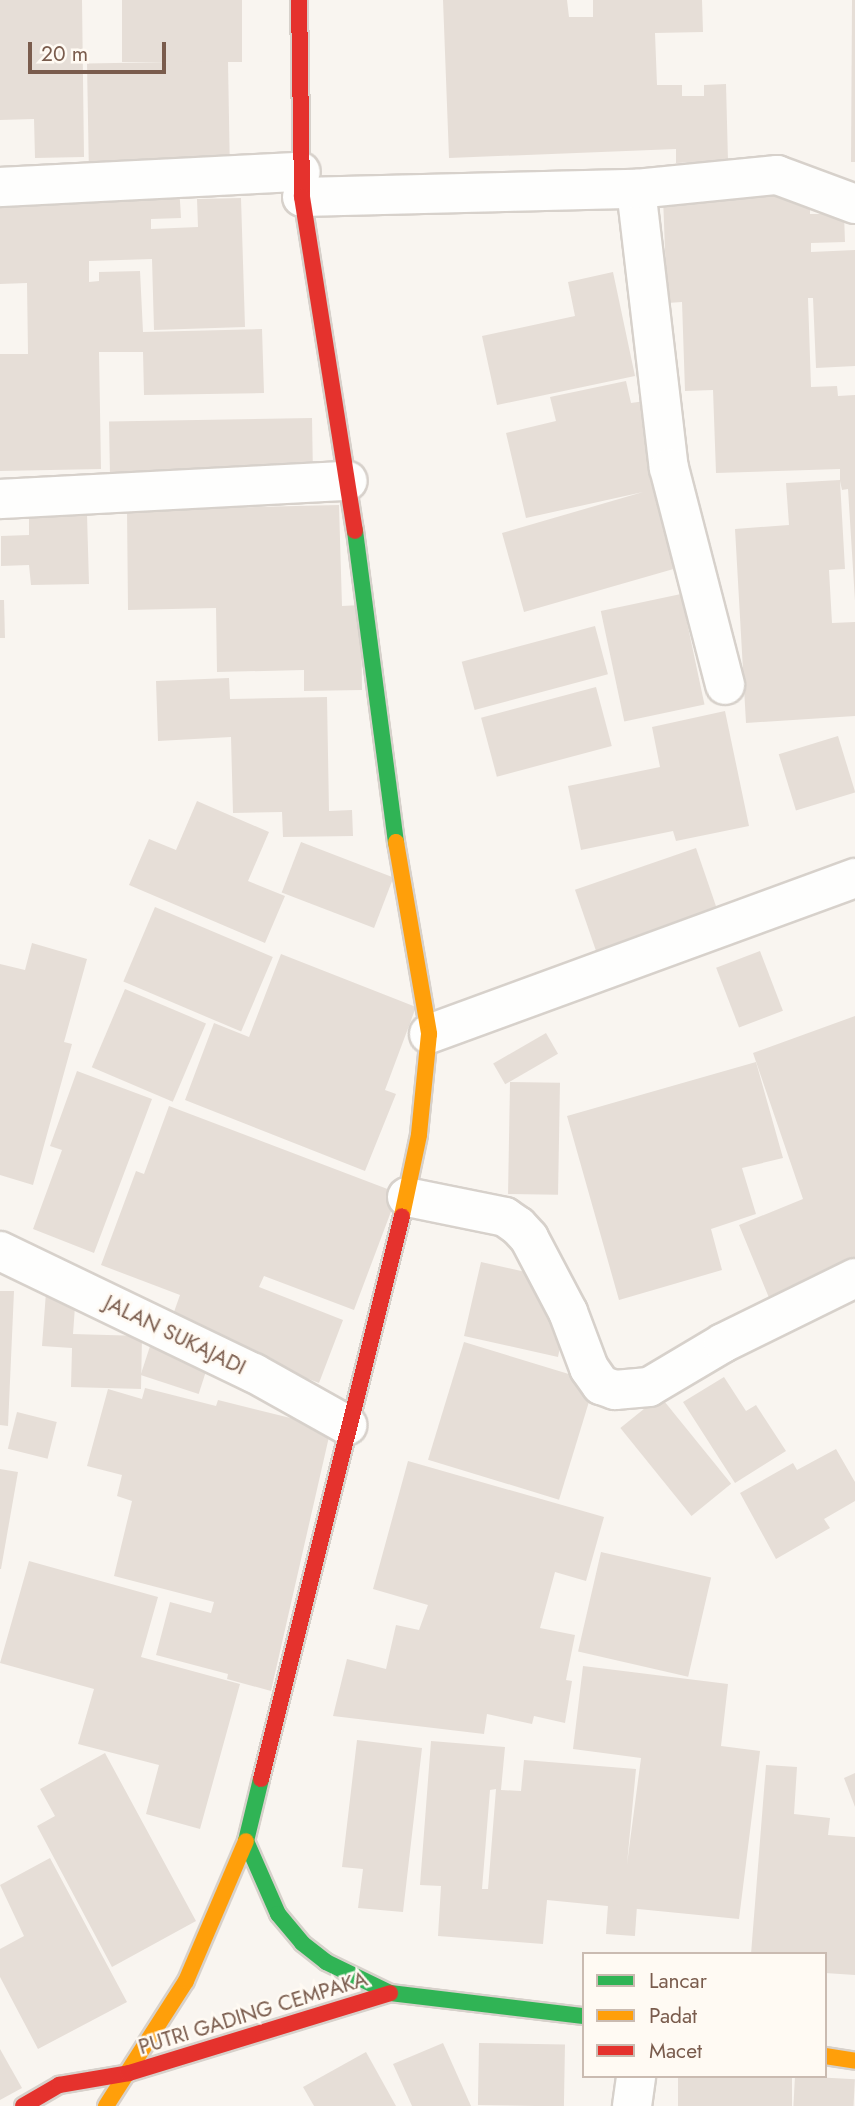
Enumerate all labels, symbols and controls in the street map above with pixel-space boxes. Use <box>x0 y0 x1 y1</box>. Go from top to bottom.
scale bar <box>32 28 170 72</box>
text: 20 m <box>41 39 88 69</box>
street label: JALAN SUKAJADI <box>100 1290 250 1380</box>
legend <box>582 1952 827 2078</box>
street label: PUTRI GADING CEMPAKA <box>136 1966 370 2060</box>
text: Lancar <box>649 1966 707 1996</box>
text: Padat <box>649 2001 697 2031</box>
text: Macet <box>649 2036 702 2066</box>

